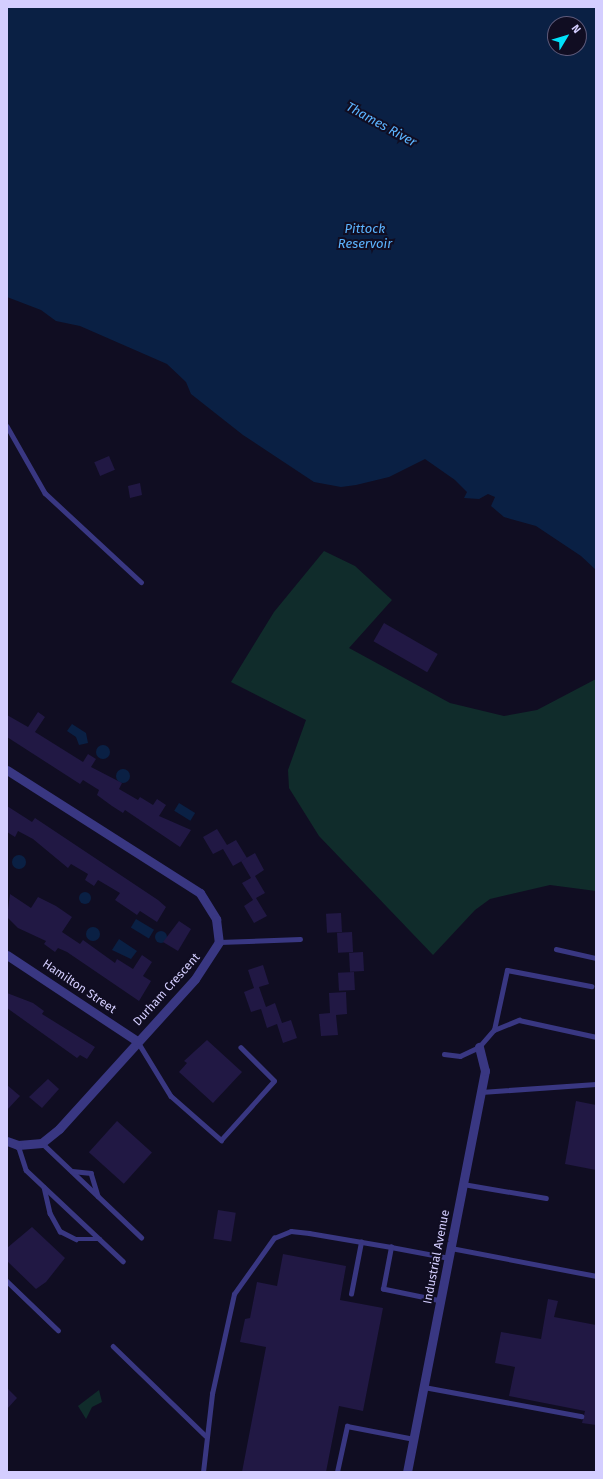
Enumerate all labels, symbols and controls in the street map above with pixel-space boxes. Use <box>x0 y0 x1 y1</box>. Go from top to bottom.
north arrow <box>547 16 587 56</box>
text: N <box>569 22 583 36</box>
water label: Thames River <box>343 99 419 151</box>
water label: Pittock Reservoir <box>338 222 392 253</box>
street label: Durham Crescent <box>131 951 203 1029</box>
street label: Hamilton Street <box>39 957 119 1017</box>
street label: Industrial Avenue <box>421 1209 453 1305</box>

